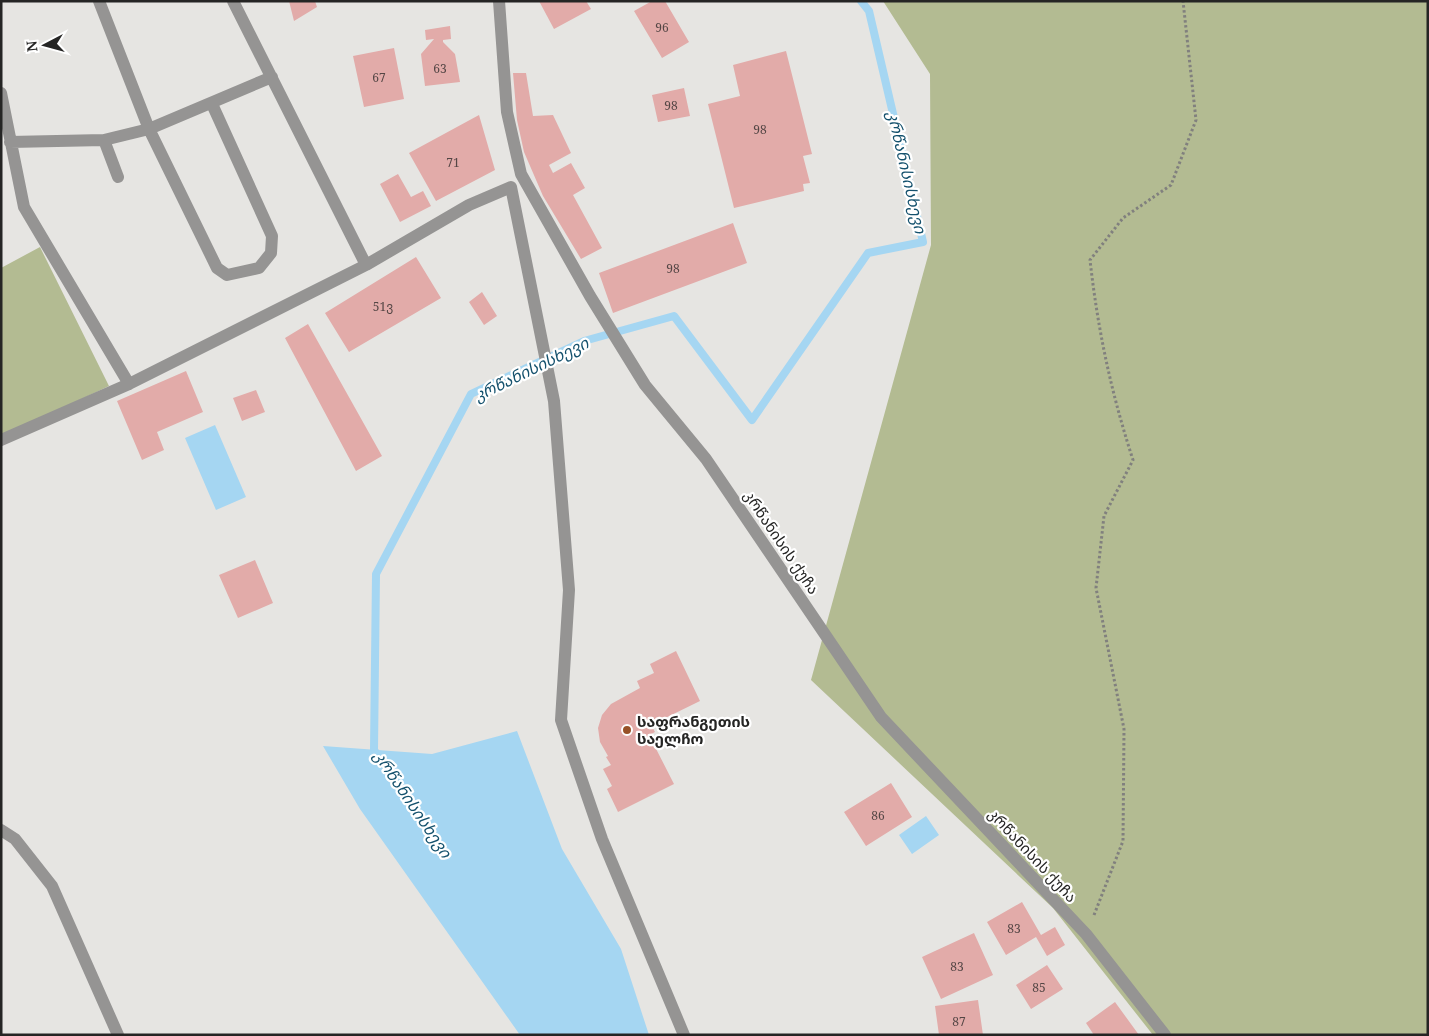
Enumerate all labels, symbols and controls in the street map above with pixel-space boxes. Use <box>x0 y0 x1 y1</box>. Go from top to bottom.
house number: 96 <box>655 19 669 36</box>
north arrow <box>20 20 70 70</box>
text: N <box>22 40 42 53</box>
house number: 63 <box>433 60 447 77</box>
house number: 67 <box>372 69 386 86</box>
house number: 98 <box>664 97 678 114</box>
water label: კრწანისისხევი <box>882 109 932 236</box>
house number: 98 <box>753 121 767 138</box>
house number: 71 <box>446 154 460 171</box>
house number: 98 <box>666 260 680 277</box>
house number: 51ვ <box>373 298 393 315</box>
water label: კრწანისისხევი <box>470 331 593 406</box>
street label: კრწანისის ქუჩა <box>740 486 824 598</box>
place label: საფრანგეთის საელჩო <box>637 711 750 748</box>
marker: საფრანგეთის საელჩო <box>621 724 633 736</box>
water label: კრწანისისხევი <box>369 746 458 863</box>
street label: კრწანისის ქუჩა <box>984 804 1082 906</box>
house number: 86 <box>871 807 885 824</box>
house number: 83 <box>1007 920 1021 937</box>
house number: 83 <box>950 958 964 975</box>
house number: 85 <box>1032 979 1046 996</box>
house number: 87 <box>952 1013 966 1030</box>

